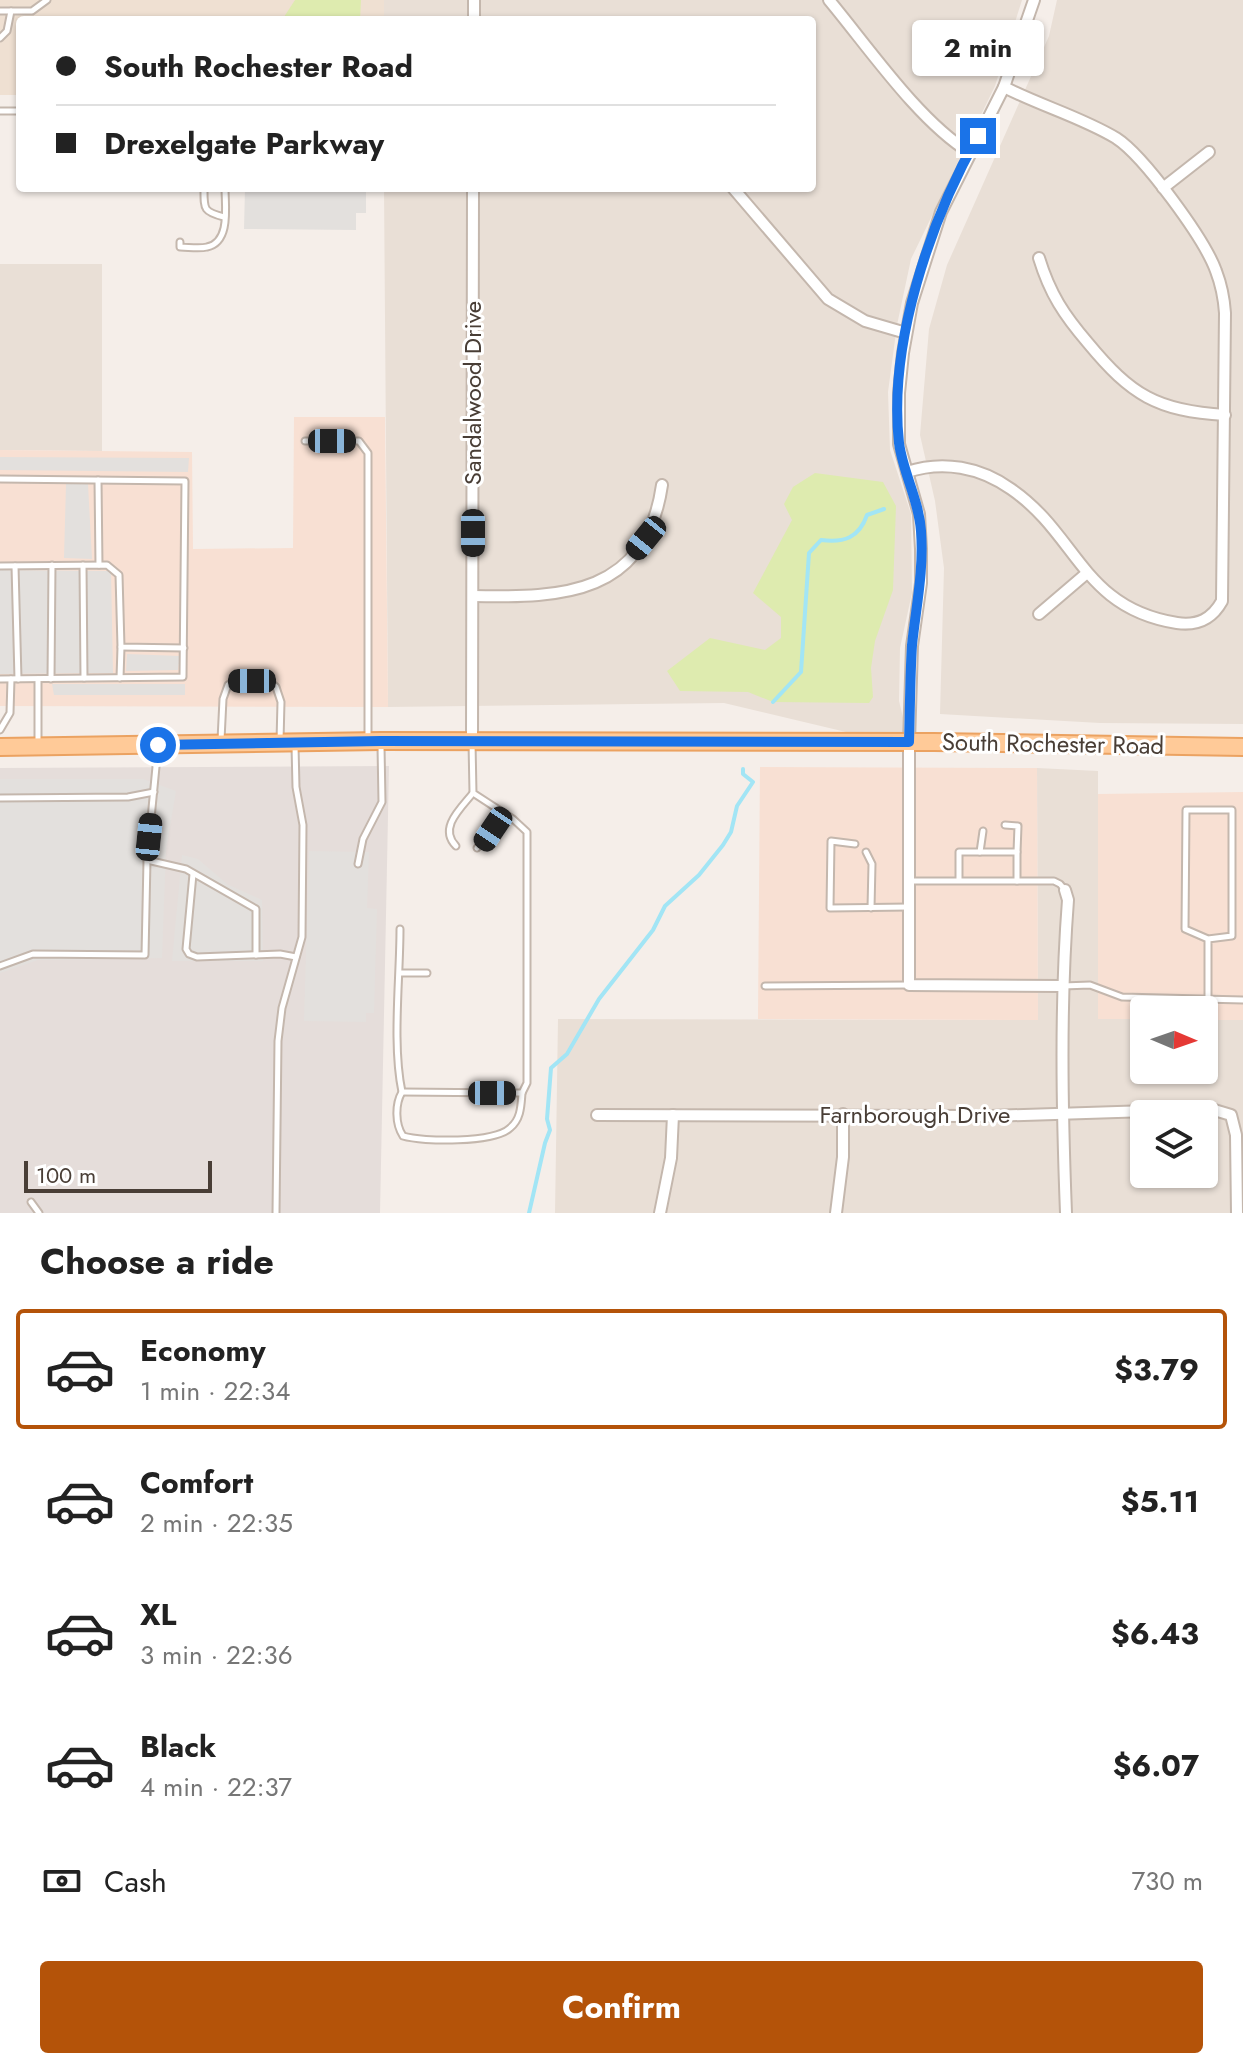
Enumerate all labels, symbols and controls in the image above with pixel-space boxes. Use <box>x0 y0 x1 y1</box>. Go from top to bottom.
callout: 2 min <box>912 20 1044 76</box>
text: 2 min <box>944 29 1012 67</box>
text: South Rochester Road <box>104 45 413 88</box>
route end <box>960 118 996 154</box>
text: Drexelgate Parkway <box>104 122 384 165</box>
street label: Sandalwood Drive <box>455 301 490 485</box>
car <box>308 429 356 453</box>
car <box>461 509 485 557</box>
car <box>622 512 670 564</box>
car <box>228 669 276 693</box>
street label: South Rochester Road <box>942 724 1164 763</box>
route start <box>140 727 176 763</box>
car <box>470 802 516 856</box>
car <box>135 812 163 862</box>
north arrow <box>1130 996 1218 1084</box>
map controls <box>1130 996 1218 1188</box>
car <box>468 1081 516 1105</box>
street label: Farnborough Drive <box>820 1097 1010 1132</box>
button: layers <box>1130 1100 1218 1188</box>
scale bar <box>24 1157 212 1193</box>
text: 100 m <box>36 1159 96 1191</box>
text: Choose a ride <box>40 1235 274 1287</box>
text: Economy <box>140 1329 266 1372</box>
icon: car <box>44 1333 116 1405</box>
text: $3.79 <box>1114 1348 1199 1391</box>
text: 1 min · 22:34 <box>140 1372 290 1410</box>
text: Comfort <box>140 1461 253 1504</box>
icon: car <box>44 1465 116 1537</box>
text: $5.11 <box>1121 1480 1199 1523</box>
text: 2 min · 22:35 <box>140 1504 293 1542</box>
text: XL <box>140 1593 176 1636</box>
icon: car <box>44 1597 116 1669</box>
text: $6.43 <box>1111 1612 1199 1655</box>
text: 3 min · 22:36 <box>140 1636 293 1674</box>
text: Black <box>140 1725 216 1768</box>
icon: car <box>44 1729 116 1801</box>
text: $6.07 <box>1113 1744 1199 1787</box>
text: 4 min · 22:37 <box>140 1768 292 1806</box>
icon: cash <box>40 1859 84 1903</box>
text: Cash <box>104 1860 167 1903</box>
text: 730 m <box>1131 1862 1203 1900</box>
button: Confirm <box>40 1961 1203 2053</box>

